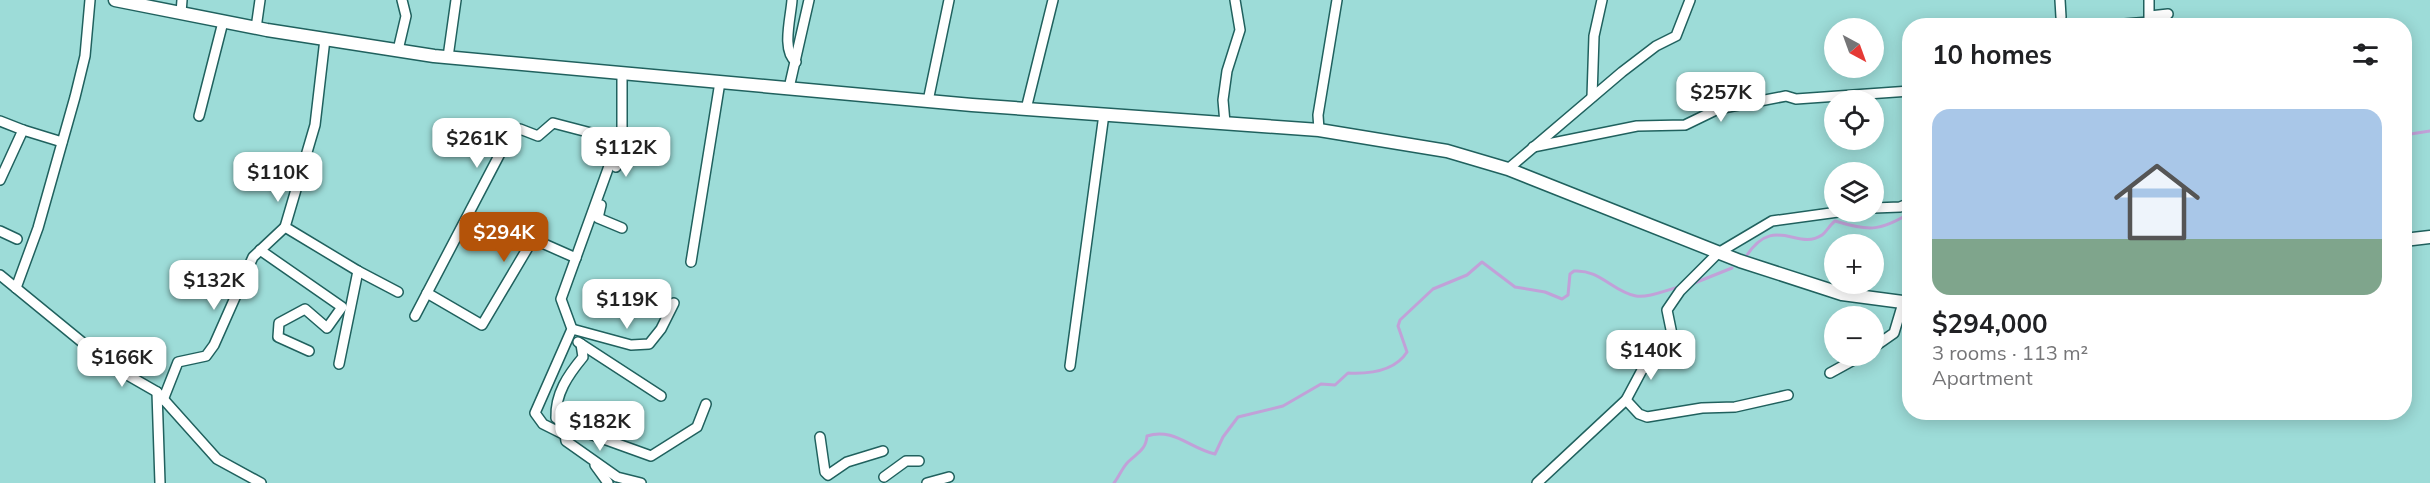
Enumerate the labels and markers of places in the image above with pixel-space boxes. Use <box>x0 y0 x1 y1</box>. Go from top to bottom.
pin: $257K <box>1679 72 1763 123</box>
pin: $261K <box>435 118 519 169</box>
pin: $112K <box>584 127 668 178</box>
pin: $110K <box>236 152 320 203</box>
pin: $294K <box>462 212 546 263</box>
pin: $132K <box>172 260 256 311</box>
pin: $119K <box>585 279 669 330</box>
pin: $140K <box>1609 330 1693 381</box>
pin: $166K <box>80 337 164 388</box>
pin: $182K <box>558 401 642 452</box>

